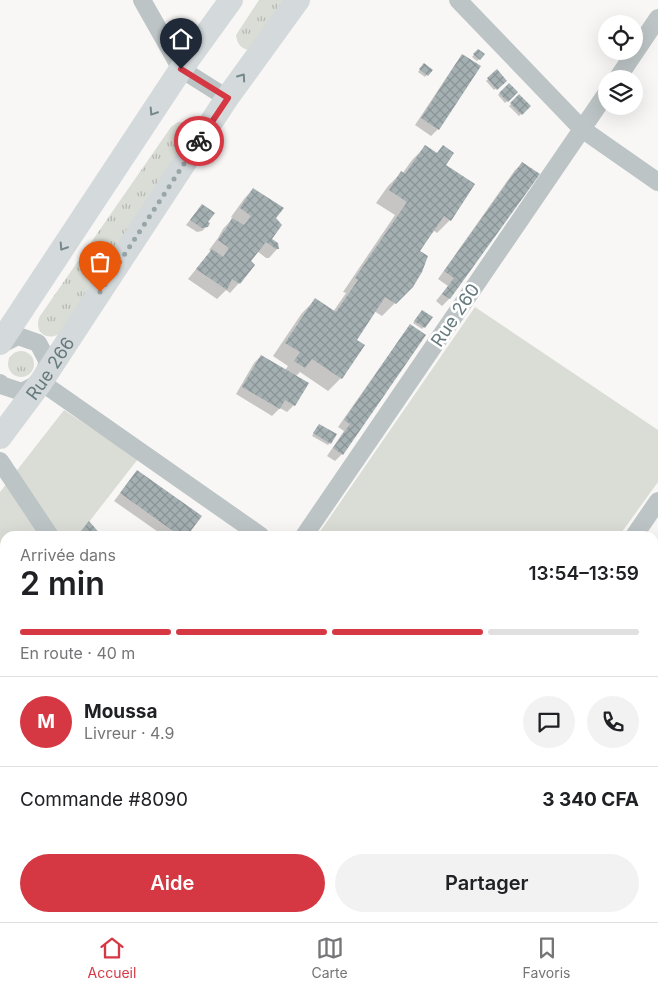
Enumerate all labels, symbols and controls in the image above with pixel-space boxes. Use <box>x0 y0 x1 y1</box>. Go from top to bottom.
map controls <box>598 15 643 115</box>
button: locate <box>598 15 643 60</box>
pin <box>160 18 202 69</box>
icon: home <box>167 25 195 53</box>
button: layers <box>598 70 643 115</box>
one-way arrow <box>236 74 245 83</box>
one-way arrow <box>150 106 159 115</box>
courier <box>174 116 224 166</box>
icon: bike <box>185 127 213 155</box>
pin <box>79 241 121 292</box>
one-way arrow <box>60 242 69 251</box>
icon: bag <box>86 248 114 276</box>
street label: Rue 260 <box>426 280 484 350</box>
street label: Rue 266 <box>21 333 78 404</box>
text: Arrivée dans <box>20 545 116 565</box>
text: 13:54–13:59 <box>528 562 639 585</box>
text: 2 min <box>20 564 105 603</box>
text: En route · 40 m <box>20 643 135 663</box>
button: chat <box>523 696 575 748</box>
button: phone <box>587 696 639 748</box>
text: Moussa <box>84 700 158 723</box>
text: M <box>37 710 55 733</box>
text: Livreur · 4.9 <box>84 723 174 743</box>
text: Commande #8090 <box>20 788 188 811</box>
text: 3 340 CFA <box>542 788 639 811</box>
button: Aide <box>20 854 325 912</box>
button: Partager <box>335 854 639 912</box>
tab: Accueil <box>88 934 136 981</box>
tab: Carte <box>311 934 348 981</box>
tab: Favoris <box>523 934 570 981</box>

